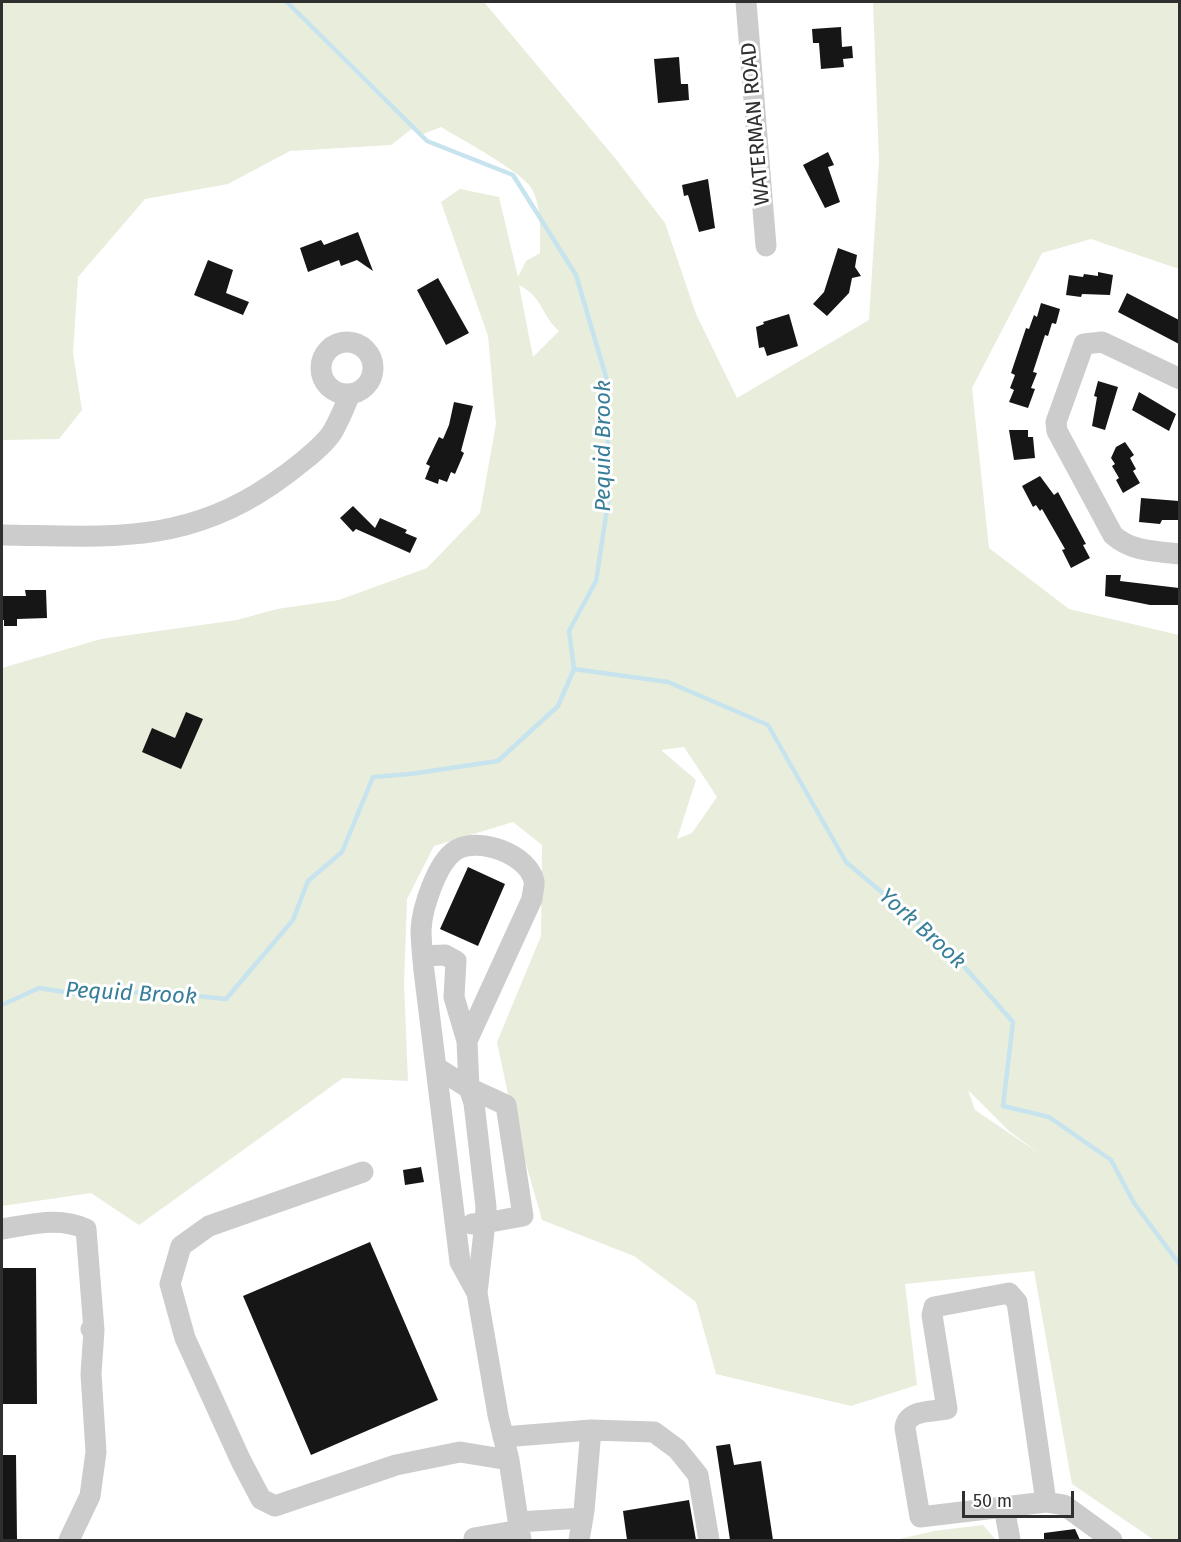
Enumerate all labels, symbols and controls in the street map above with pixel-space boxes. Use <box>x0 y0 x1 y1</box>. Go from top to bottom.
street label: WATERMAN ROAD <box>736 41 776 207</box>
water label: Pequid Brook <box>591 380 617 512</box>
water label: York Brook <box>873 883 971 975</box>
water label: Pequid Brook <box>65 977 197 1011</box>
scale bar <box>965 1479 1078 1517</box>
text: 50 m <box>973 1490 1012 1512</box>

